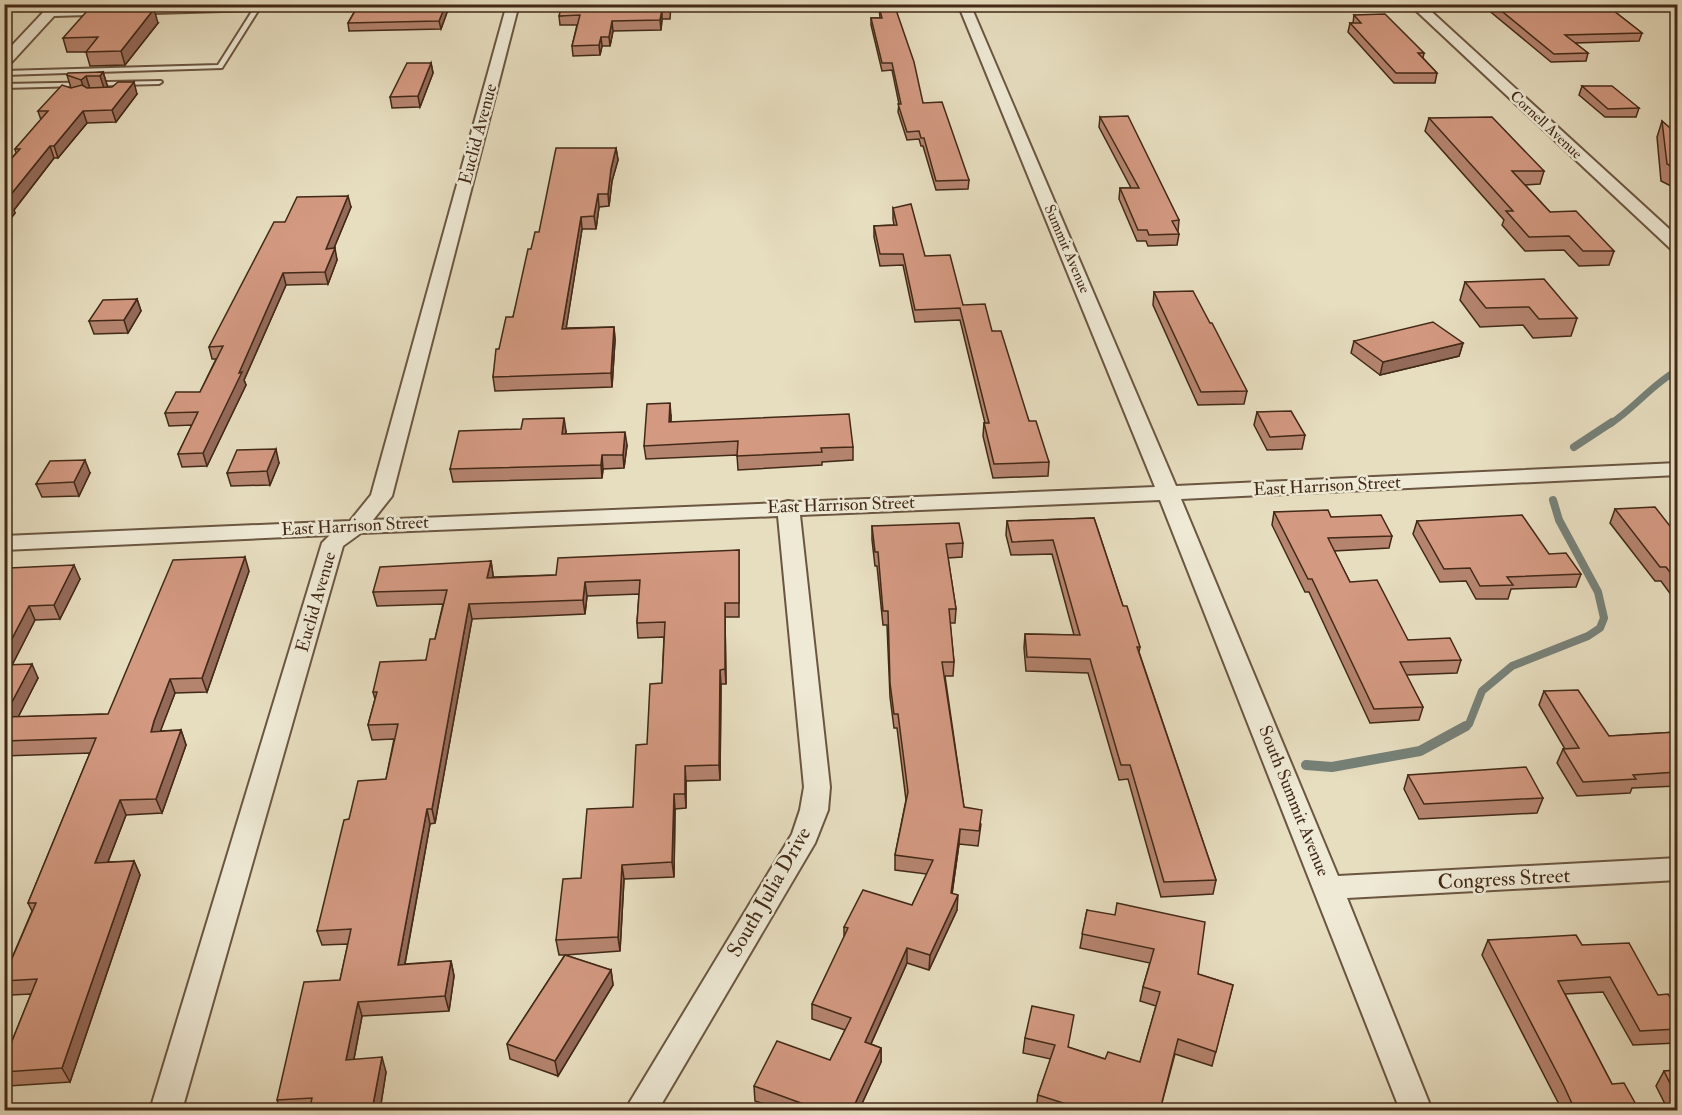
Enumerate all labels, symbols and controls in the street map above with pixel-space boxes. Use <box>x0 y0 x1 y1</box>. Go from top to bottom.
street label: Euclid Avenue <box>453 81 503 187</box>
street label: Cornell Avenue <box>1506 87 1586 163</box>
street label: Summit Avenue <box>1040 202 1094 296</box>
street label: East Harrison Street <box>1253 471 1402 501</box>
street label: East Harrison Street <box>767 491 915 519</box>
street label: East Harrison Street <box>281 511 430 541</box>
street label: Euclid Avenue <box>291 549 341 655</box>
street label: South Summit Avenue <box>1253 722 1335 880</box>
street label: South Julia Drive <box>721 822 817 962</box>
street label: Congress Street <box>1437 862 1571 896</box>

